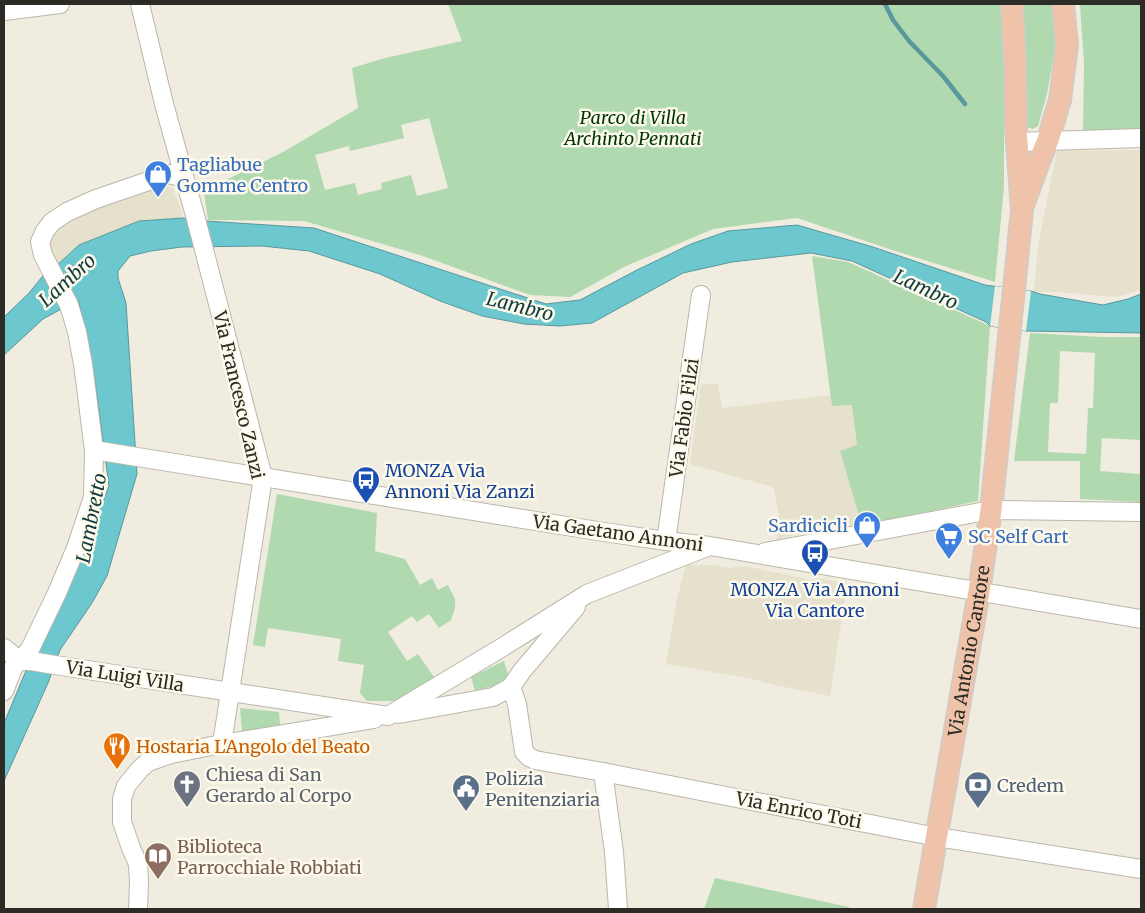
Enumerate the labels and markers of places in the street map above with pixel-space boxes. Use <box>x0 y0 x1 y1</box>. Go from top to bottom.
place label: Tagliabue Gomme Centro <box>177 153 308 197</box>
shop icon: Tagliabue Gomme Centro <box>143 159 173 198</box>
place label: MONZA Via Annoni Via Zanzi <box>384 459 535 503</box>
bus stop icon: MONZA Via Annoni Via Zanzi <box>351 465 381 504</box>
shop icon: Sardicicli <box>852 510 882 549</box>
place label: Sardicicli <box>768 514 848 537</box>
supermarket icon: SC Self Cart <box>934 521 964 560</box>
place label: SC Self Cart <box>968 525 1068 548</box>
bus stop icon: MONZA Via Annoni Via Cantore <box>800 538 830 577</box>
place label: MONZA Via Annoni Via Cantore <box>730 578 900 622</box>
restaurant icon: Hostaria L'Angolo del Beato <box>102 731 132 770</box>
place label: Hostaria L'Angolo del Beato <box>136 735 370 758</box>
place label: Chiesa di San Gerardo al Corpo <box>206 763 352 807</box>
place label: Polizia Penitenziaria <box>485 767 600 811</box>
church icon: Chiesa di San Gerardo al Corpo <box>172 769 202 808</box>
bank icon: Credem <box>963 770 993 809</box>
public building icon: Polizia Penitenziaria <box>451 773 481 812</box>
place label: Credem <box>997 774 1064 797</box>
place label: Biblioteca Parrocchiale Robbiati <box>177 835 362 879</box>
library icon: Biblioteca Parrocchiale Robbiati <box>143 841 173 880</box>

